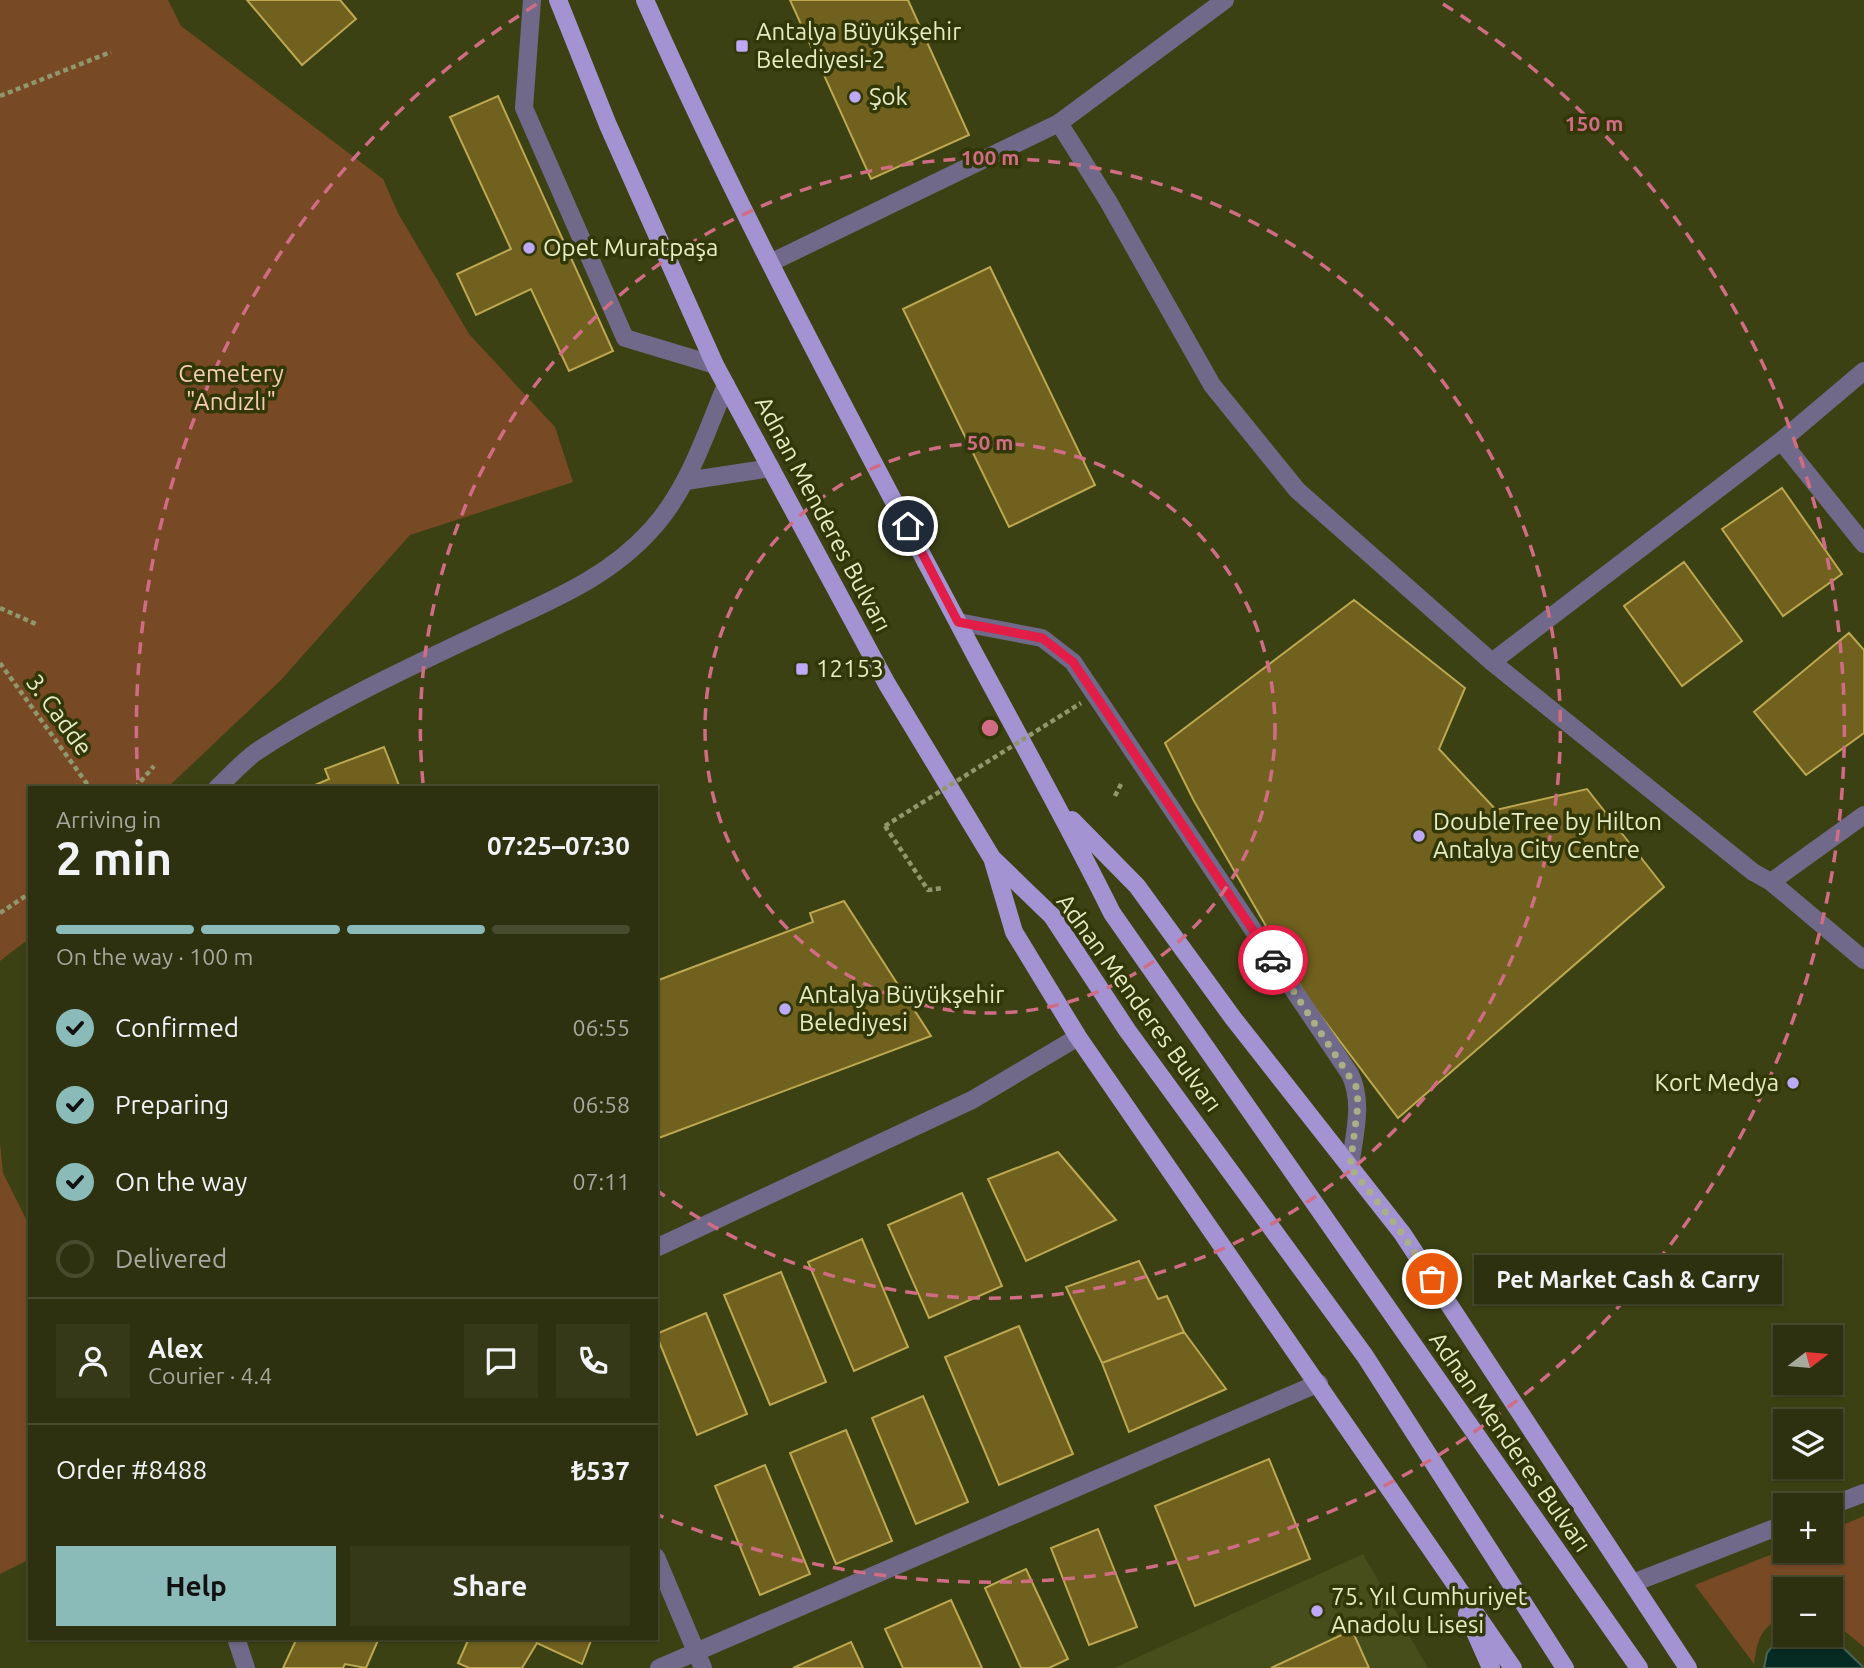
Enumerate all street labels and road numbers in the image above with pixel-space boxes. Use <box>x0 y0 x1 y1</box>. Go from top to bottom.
street label: Adnan Menderes Bulvarı <box>750 392 897 636</box>
street label: 3. Cadde <box>21 669 98 760</box>
street label: Adnan Menderes Bulvarı <box>1051 889 1227 1117</box>
street label: Adnan Menderes Bulvarı <box>1424 1327 1597 1557</box>

